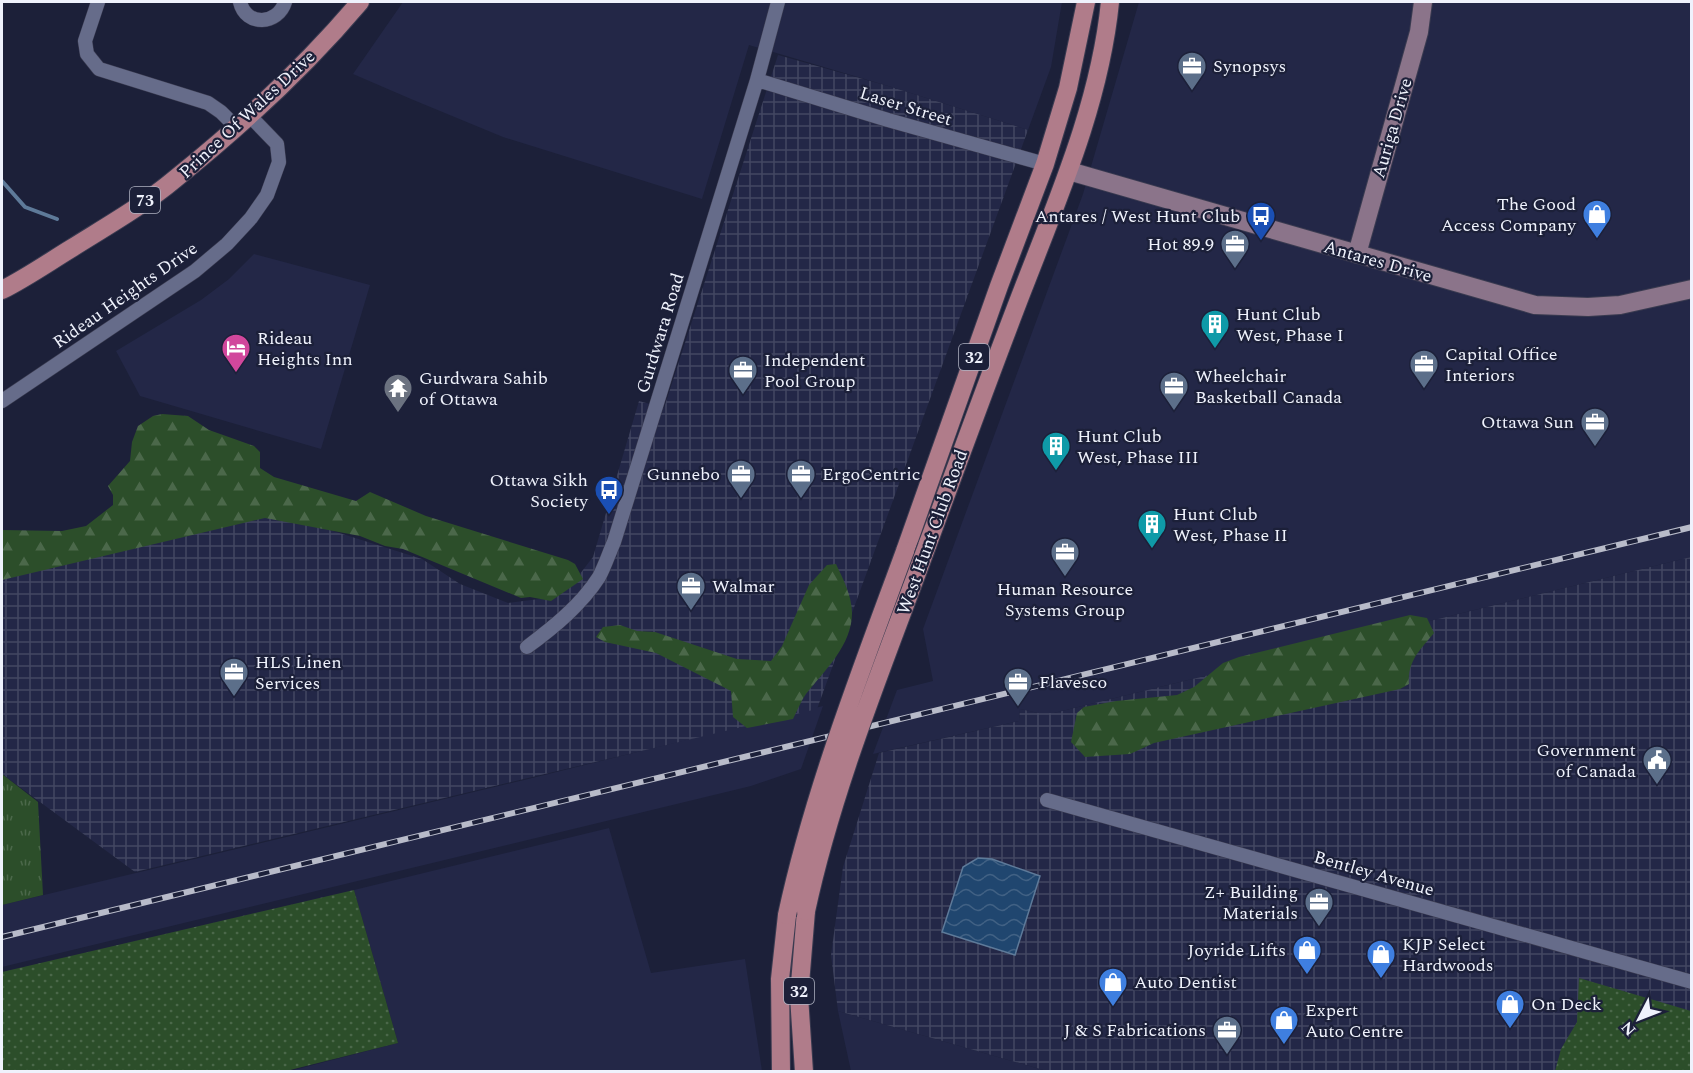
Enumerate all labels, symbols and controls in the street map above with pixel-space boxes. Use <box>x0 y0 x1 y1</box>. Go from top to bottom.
street label: Prince Of Wales Drive <box>173 44 322 185</box>
office icon: Synopsys <box>1176 50 1208 92</box>
place label: Synopsys <box>1213 53 1286 80</box>
street label: Auriga Drive <box>1365 75 1420 181</box>
street label: Laser Street <box>856 80 955 133</box>
road number: 73 <box>130 187 160 213</box>
place label: The Good Access Company <box>1441 191 1577 239</box>
shop icon: The Good Access Company <box>1581 198 1613 240</box>
bus stop icon: Antares / West Hunt Club <box>1245 200 1277 242</box>
place label: Antares / West Hunt Club <box>1035 203 1240 230</box>
office icon: Hot 89.9 <box>1219 228 1251 270</box>
place label: Hot 89.9 <box>1147 231 1214 258</box>
street label: Antares Drive <box>1321 233 1435 290</box>
street label: Rideau Heights Drive <box>47 235 203 356</box>
street label: Gurdwara Road <box>629 270 692 397</box>
place label: Hunt Club West, Phase I <box>1236 301 1344 349</box>
building icon: Hunt Club West, Phase I <box>1199 308 1231 350</box>
place label: Rideau Heights Inn <box>257 325 353 373</box>
hotel icon: Rideau Heights Inn <box>220 332 252 374</box>
place label: Capital Office Interiors <box>1445 341 1558 389</box>
road number: 32 <box>959 344 989 370</box>
place label: Independent Pool Group <box>764 347 865 395</box>
office icon: Capital Office Interiors <box>1408 348 1440 390</box>
office icon: Independent Pool Group <box>727 354 759 396</box>
place label: Wheelchair Basketball Canada <box>1195 363 1342 411</box>
place label: Gurdwara Sahib of Ottawa <box>419 365 548 413</box>
office icon: Wheelchair Basketball Canada <box>1158 370 1190 412</box>
temple icon: Gurdwara Sahib of Ottawa <box>382 372 414 414</box>
office icon: Ottawa Sun <box>1579 406 1611 448</box>
place label: Ottawa Sun <box>1481 409 1574 436</box>
place label: Hunt Club West, Phase III <box>1077 423 1199 471</box>
building icon: Hunt Club West, Phase III <box>1040 430 1072 472</box>
street label: West Hunt Club Road <box>890 446 975 619</box>
office icon: Gunnebo <box>725 458 757 500</box>
office icon: ErgoCentric <box>785 458 817 500</box>
place label: Gunnebo <box>647 461 720 488</box>
place label: ErgoCentric <box>822 461 920 488</box>
place label: Ottawa Sikh Society <box>490 467 589 515</box>
bus stop icon: Ottawa Sikh Society <box>593 474 625 516</box>
place label: Hunt Club West, Phase II <box>1173 501 1288 549</box>
building icon: Hunt Club West, Phase II <box>1136 508 1168 550</box>
office icon: Human Resource Systems Group <box>1049 536 1081 578</box>
office icon: Walmar <box>675 570 707 612</box>
place label: Walmar <box>712 573 775 600</box>
place label: Human Resource Systems Group <box>997 576 1133 624</box>
place label: HLS Linen Services <box>255 649 342 697</box>
office icon: HLS Linen Services <box>218 656 250 698</box>
office icon: Flavesco <box>1002 666 1034 708</box>
place label: Flavesco <box>1039 669 1107 696</box>
place label: Government of Canada <box>1536 737 1636 785</box>
public building icon: Government of Canada <box>1641 744 1673 786</box>
street label: Bentley Avenue <box>1310 843 1437 904</box>
place label: Z+ Building Materials <box>1204 879 1298 927</box>
office icon: Z+ Building Materials <box>1303 886 1335 928</box>
place label: KJP Select Hardwoods <box>1402 931 1494 979</box>
shop icon: Joyride Lifts <box>1291 934 1323 976</box>
place label: Joyride Lifts <box>1188 937 1286 964</box>
shop icon: KJP Select Hardwoods <box>1365 938 1397 980</box>
shop icon: Auto Dentist <box>1097 966 1129 1008</box>
place label: Auto Dentist <box>1134 969 1237 996</box>
road number: 32 <box>784 978 814 1004</box>
shop icon: On Deck <box>1494 988 1526 1030</box>
north arrow <box>1609 989 1669 1049</box>
place label: On Deck <box>1531 991 1602 1018</box>
place label: Expert Auto Centre <box>1305 997 1404 1045</box>
shop icon: Expert Auto Centre <box>1268 1004 1300 1046</box>
office icon: J & S Fabrications <box>1211 1014 1243 1056</box>
text: N <box>1615 1015 1642 1041</box>
place label: J & S Fabrications <box>1064 1017 1206 1044</box>

